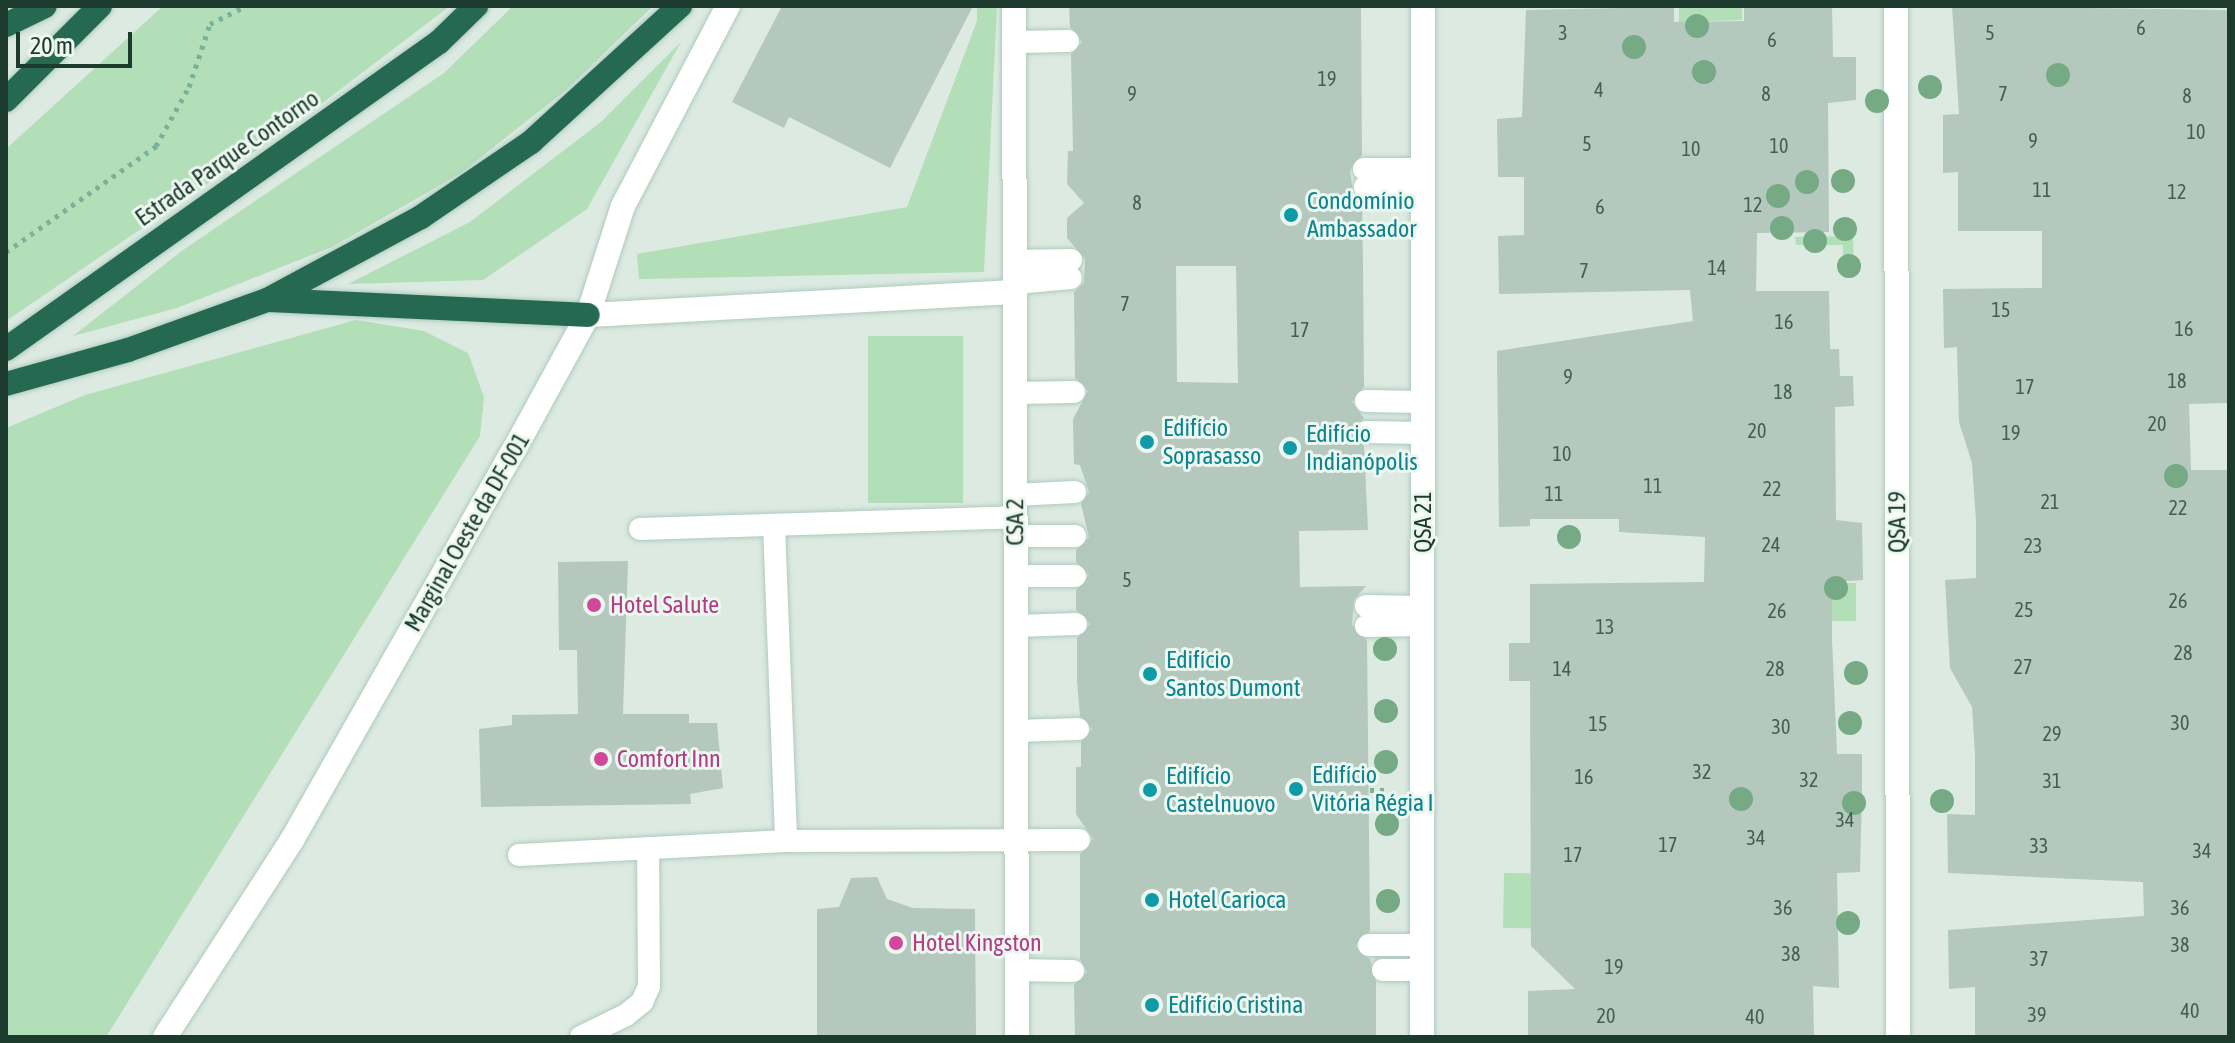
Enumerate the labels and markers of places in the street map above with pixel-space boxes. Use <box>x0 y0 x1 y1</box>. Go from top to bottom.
place label: Condomínio Ambassador <box>1307 187 1416 243</box>
marker: Condomínio Ambassador <box>1282 206 1300 224</box>
place label: Edifício Soprasasso <box>1163 414 1261 470</box>
place label: Edifício Indianópolis <box>1306 420 1418 476</box>
marker: Edifício Soprasasso <box>1138 433 1156 451</box>
marker: Edifício Indianópolis <box>1281 439 1299 457</box>
place label: Hotel Salute <box>610 591 719 619</box>
marker: Hotel Salute <box>585 596 603 614</box>
place label: Edifício Santos Dumont <box>1166 646 1301 702</box>
marker: Edifício Santos Dumont <box>1141 665 1159 683</box>
place label: Comfort Inn <box>617 745 721 773</box>
marker: Comfort Inn <box>592 750 610 768</box>
place label: Edifício Vitória Régia I <box>1312 761 1434 817</box>
place label: Edifício Castelnuovo <box>1166 762 1276 818</box>
marker: Edifício Vitória Régia I <box>1287 780 1305 798</box>
marker: Edifício Castelnuovo <box>1141 781 1159 799</box>
place label: Hotel Carioca <box>1168 886 1286 914</box>
marker: Hotel Carioca <box>1143 891 1161 909</box>
place label: Hotel Kingston <box>912 929 1042 957</box>
marker: Hotel Kingston <box>887 934 905 952</box>
place label: Edifício Cristina <box>1168 991 1303 1019</box>
marker: Edifício Cristina <box>1143 996 1161 1014</box>

